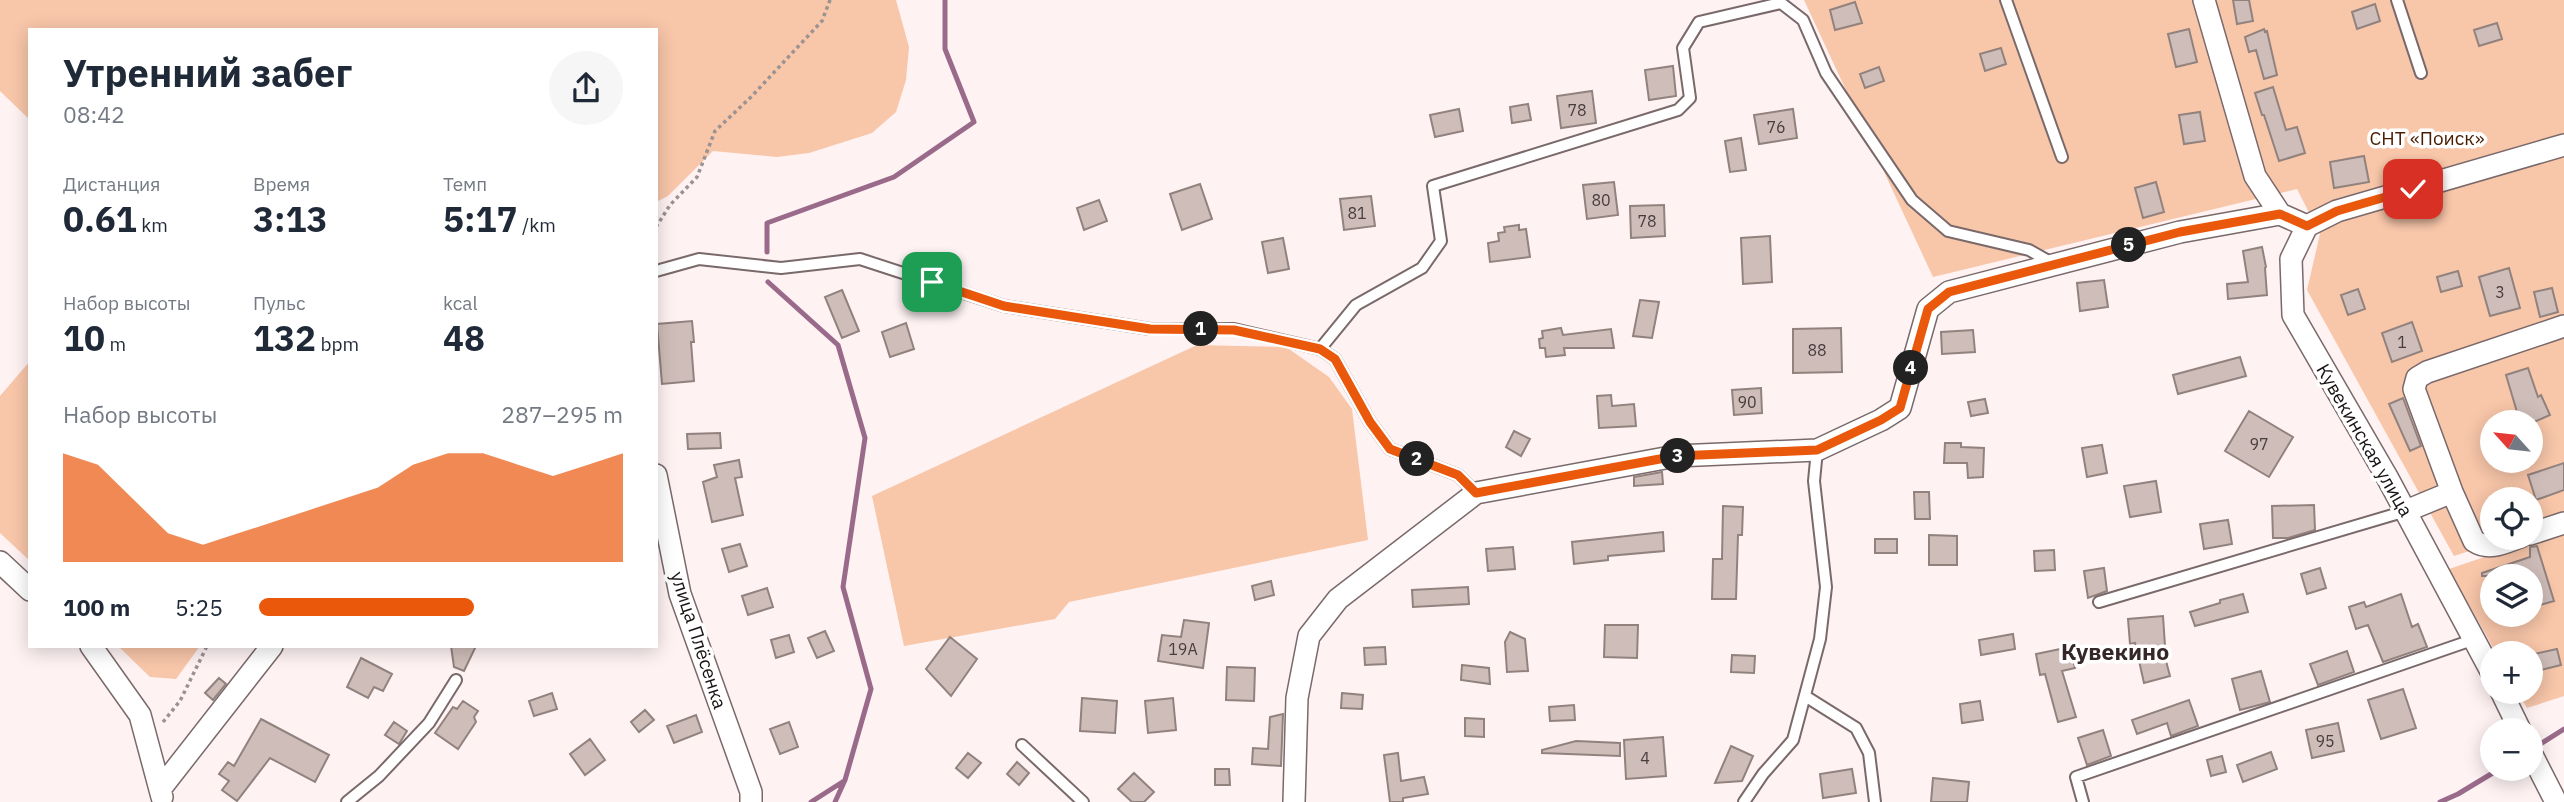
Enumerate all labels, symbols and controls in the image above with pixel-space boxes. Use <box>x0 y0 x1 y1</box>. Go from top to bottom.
text: Утренний забег <box>63 48 352 97</box>
button: share <box>549 51 623 125</box>
text: 08:42 <box>63 99 125 129</box>
house number: 78 <box>1567 100 1587 120</box>
house number: 76 <box>1766 117 1786 137</box>
park label: СНТ «Поиск» <box>2369 126 2485 150</box>
pin <box>2383 159 2443 219</box>
icon: check <box>2394 170 2432 208</box>
text: Дистанция <box>63 172 160 196</box>
text: Время <box>253 172 310 196</box>
text: Темп <box>443 172 487 196</box>
house number: 80 <box>1591 190 1611 210</box>
text: 0.61 <box>63 196 137 242</box>
text: 3:13 <box>253 196 328 242</box>
text: 5:17 <box>443 196 518 242</box>
house number: 81 <box>1347 203 1367 223</box>
house number: 78 <box>1637 211 1657 231</box>
text: km <box>137 213 168 237</box>
text: /km <box>518 213 556 237</box>
pin: 5 <box>2112 228 2146 262</box>
text: 5 <box>2123 232 2134 256</box>
pin <box>902 252 962 312</box>
icon: arrive <box>913 263 951 301</box>
house number: 3 <box>2495 282 2505 302</box>
text: Набор высоты <box>63 291 190 315</box>
text: Пульс <box>253 291 306 315</box>
text: kcal <box>443 291 478 315</box>
pin: 1 <box>1184 312 1218 346</box>
text: 10 <box>63 315 105 361</box>
text: 132 <box>253 315 316 361</box>
text: 48 <box>443 315 485 361</box>
text: 1 <box>1195 316 1206 340</box>
text: m <box>105 332 126 356</box>
text: bpm <box>316 332 359 356</box>
house number: 1 <box>2397 332 2407 352</box>
house number: 88 <box>1807 340 1827 360</box>
pin: 4 <box>1894 350 1928 386</box>
text: 4 <box>1905 355 1916 379</box>
street label: Кувекинская улица <box>2311 359 2419 521</box>
house number: 90 <box>1737 392 1757 412</box>
text: Набор высоты <box>63 399 217 429</box>
text: 287–295 m <box>501 399 623 429</box>
north arrow <box>2480 410 2543 472</box>
map controls <box>2480 410 2543 781</box>
house number: 97 <box>2249 434 2269 454</box>
pin: 3 <box>1660 438 1696 474</box>
pin: 2 <box>1400 442 1434 476</box>
text: 3 <box>1672 443 1683 467</box>
text: 2 <box>1411 446 1422 470</box>
button: locate <box>2480 487 2543 550</box>
button: layers <box>2480 564 2543 627</box>
street label: улица Плёсенка <box>666 568 732 712</box>
text: 100 m <box>63 592 130 622</box>
text: 5:25 <box>175 592 223 622</box>
district label: Кувекино <box>2061 636 2169 666</box>
house number: 19А <box>1168 639 1198 659</box>
button: + <box>2480 641 2543 704</box>
button: − <box>2480 718 2543 781</box>
house number: 95 <box>2315 731 2335 751</box>
house number: 4 <box>1640 748 1650 768</box>

